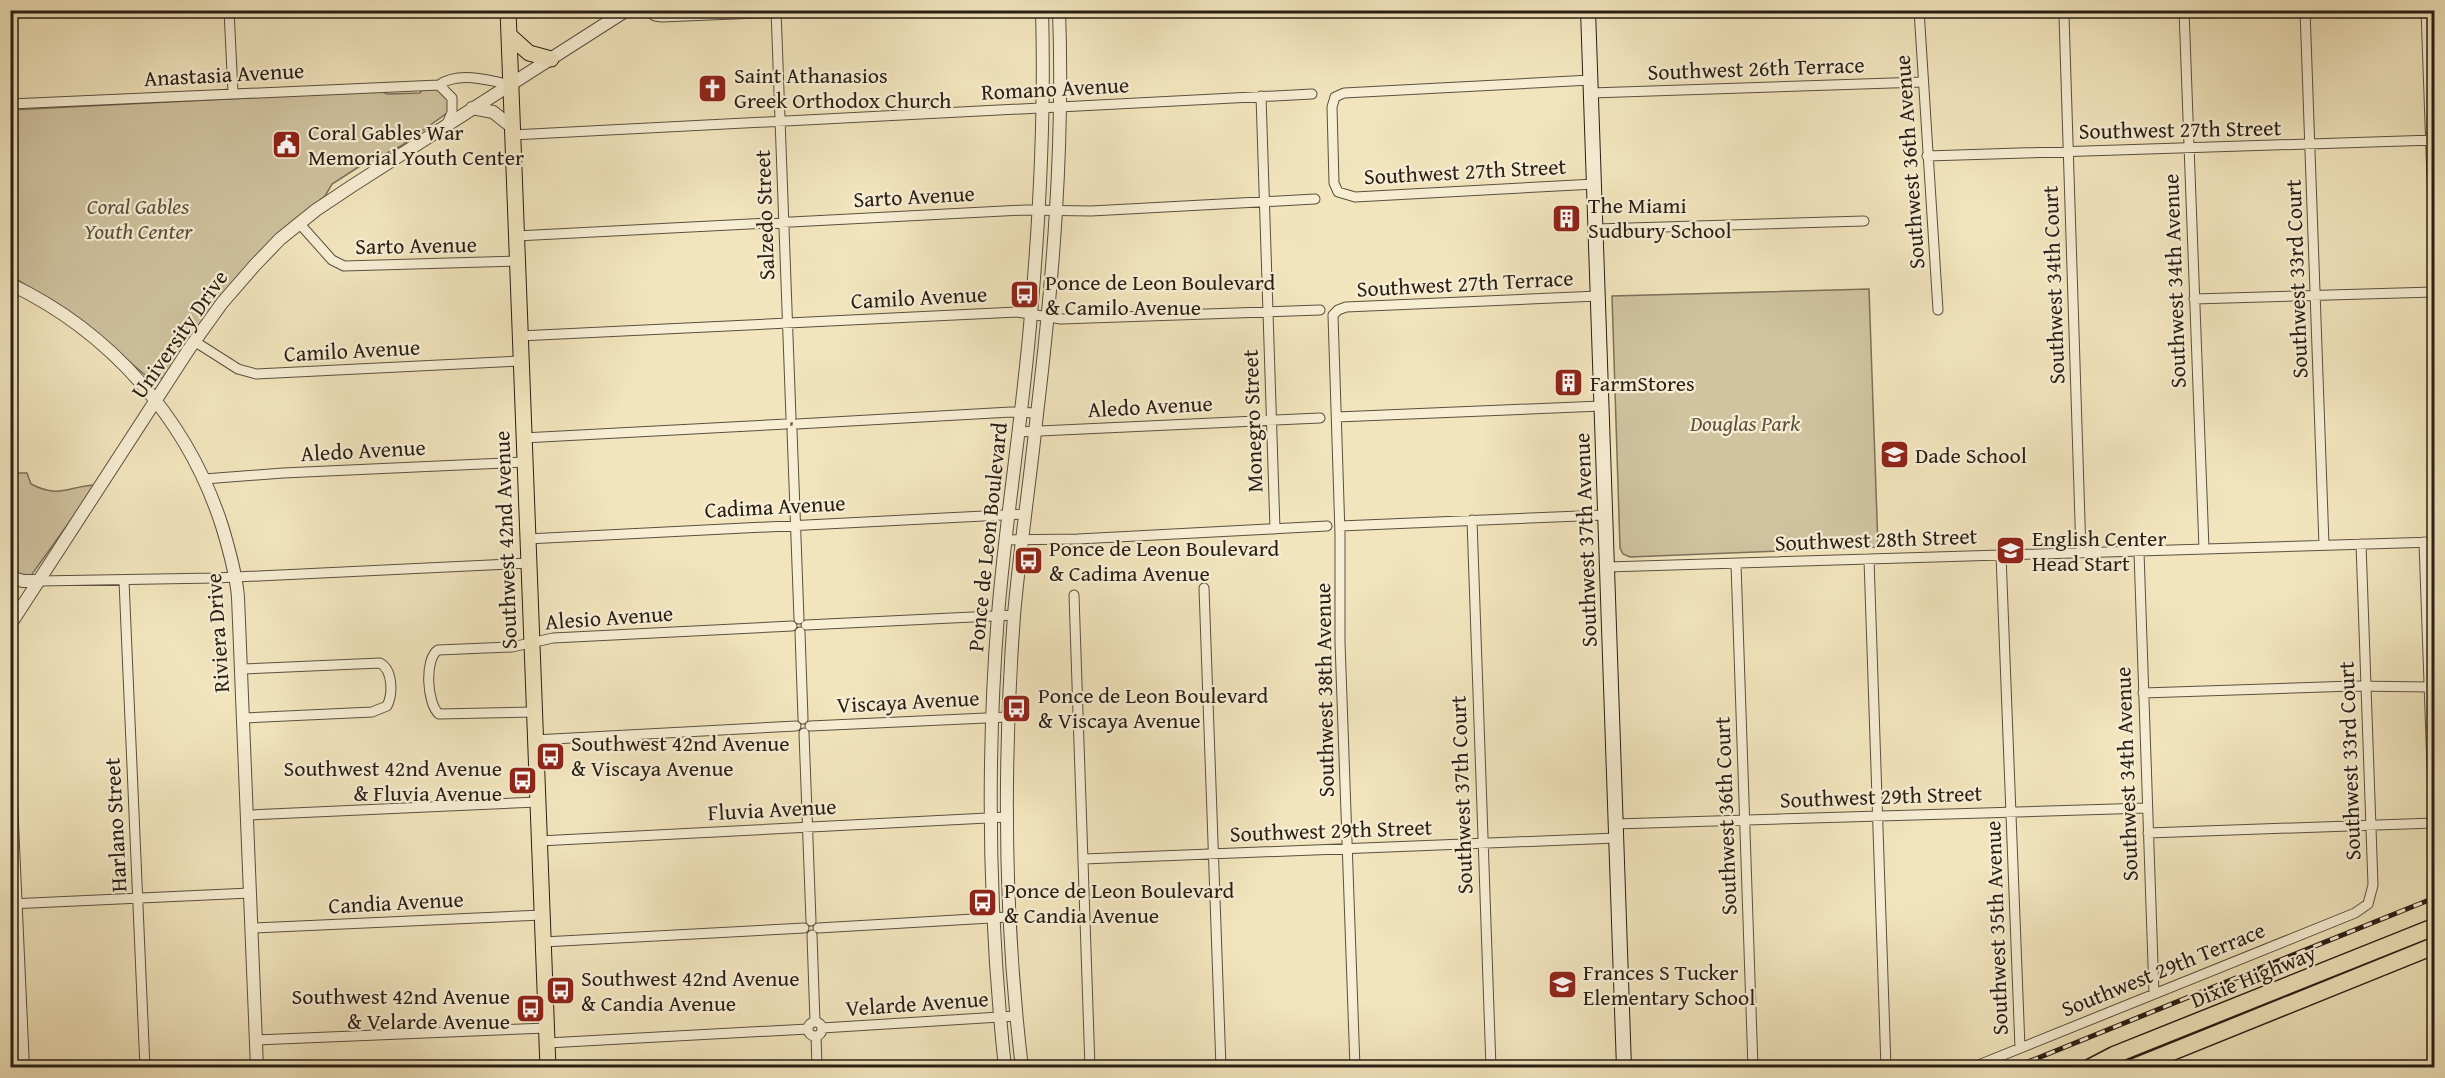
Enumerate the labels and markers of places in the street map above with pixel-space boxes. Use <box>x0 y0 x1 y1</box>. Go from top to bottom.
place label: Saint Athanasios Greek Orthodox Church <box>734 59 952 116</box>
church icon: Saint Athanasios Greek Orthodox Church <box>697 72 729 104</box>
place label: Coral Gables War Memorial Youth Center <box>308 116 524 173</box>
public building icon: Coral Gables War Memorial Youth Center <box>271 129 303 161</box>
place label: The Miami Sudbury School <box>1588 189 1732 246</box>
building icon: The Miami Sudbury School <box>1551 202 1583 234</box>
place label: Ponce de Leon Boulevard & Camilo Avenue <box>1045 266 1276 323</box>
bus stop icon: Ponce de Leon Boulevard & Camilo Avenue <box>1008 279 1040 311</box>
building icon: FarmStores <box>1553 367 1585 399</box>
place label: FarmStores <box>1590 367 1695 399</box>
school or university icon: Dade School <box>1878 439 1910 471</box>
place label: Dade School <box>1915 439 2027 471</box>
place label: English Center Head Start <box>2032 522 2167 579</box>
place label: Ponce de Leon Boulevard & Cadima Avenue <box>1049 532 1280 589</box>
school or university icon: English Center Head Start <box>1995 535 2027 567</box>
bus stop icon: Ponce de Leon Boulevard & Cadima Avenue <box>1012 545 1044 577</box>
place label: Ponce de Leon Boulevard & Viscaya Avenue <box>1038 679 1269 736</box>
bus stop icon: Ponce de Leon Boulevard & Viscaya Avenue <box>1001 692 1033 724</box>
place label: Southwest 42nd Avenue & Viscaya Avenue <box>571 727 790 784</box>
bus stop icon: Southwest 42nd Avenue & Viscaya Avenue <box>534 740 566 772</box>
place label: Southwest 42nd Avenue & Fluvia Avenue <box>283 752 502 809</box>
bus stop icon: Southwest 42nd Avenue & Fluvia Avenue <box>507 765 539 797</box>
place label: Ponce de Leon Boulevard & Candia Avenue <box>1004 874 1235 931</box>
bus stop icon: Ponce de Leon Boulevard & Candia Avenue <box>967 887 999 919</box>
place label: Frances S Tucker Elementary School <box>1583 956 1755 1013</box>
place label: Southwest 42nd Avenue & Candia Avenue <box>581 962 800 1019</box>
school or university icon: Frances S Tucker Elementary School <box>1546 969 1578 1001</box>
bus stop icon: Southwest 42nd Avenue & Candia Avenue <box>544 975 576 1007</box>
place label: Southwest 42nd Avenue & Velarde Avenue <box>291 980 510 1037</box>
bus stop icon: Southwest 42nd Avenue & Velarde Avenue <box>515 993 547 1025</box>

